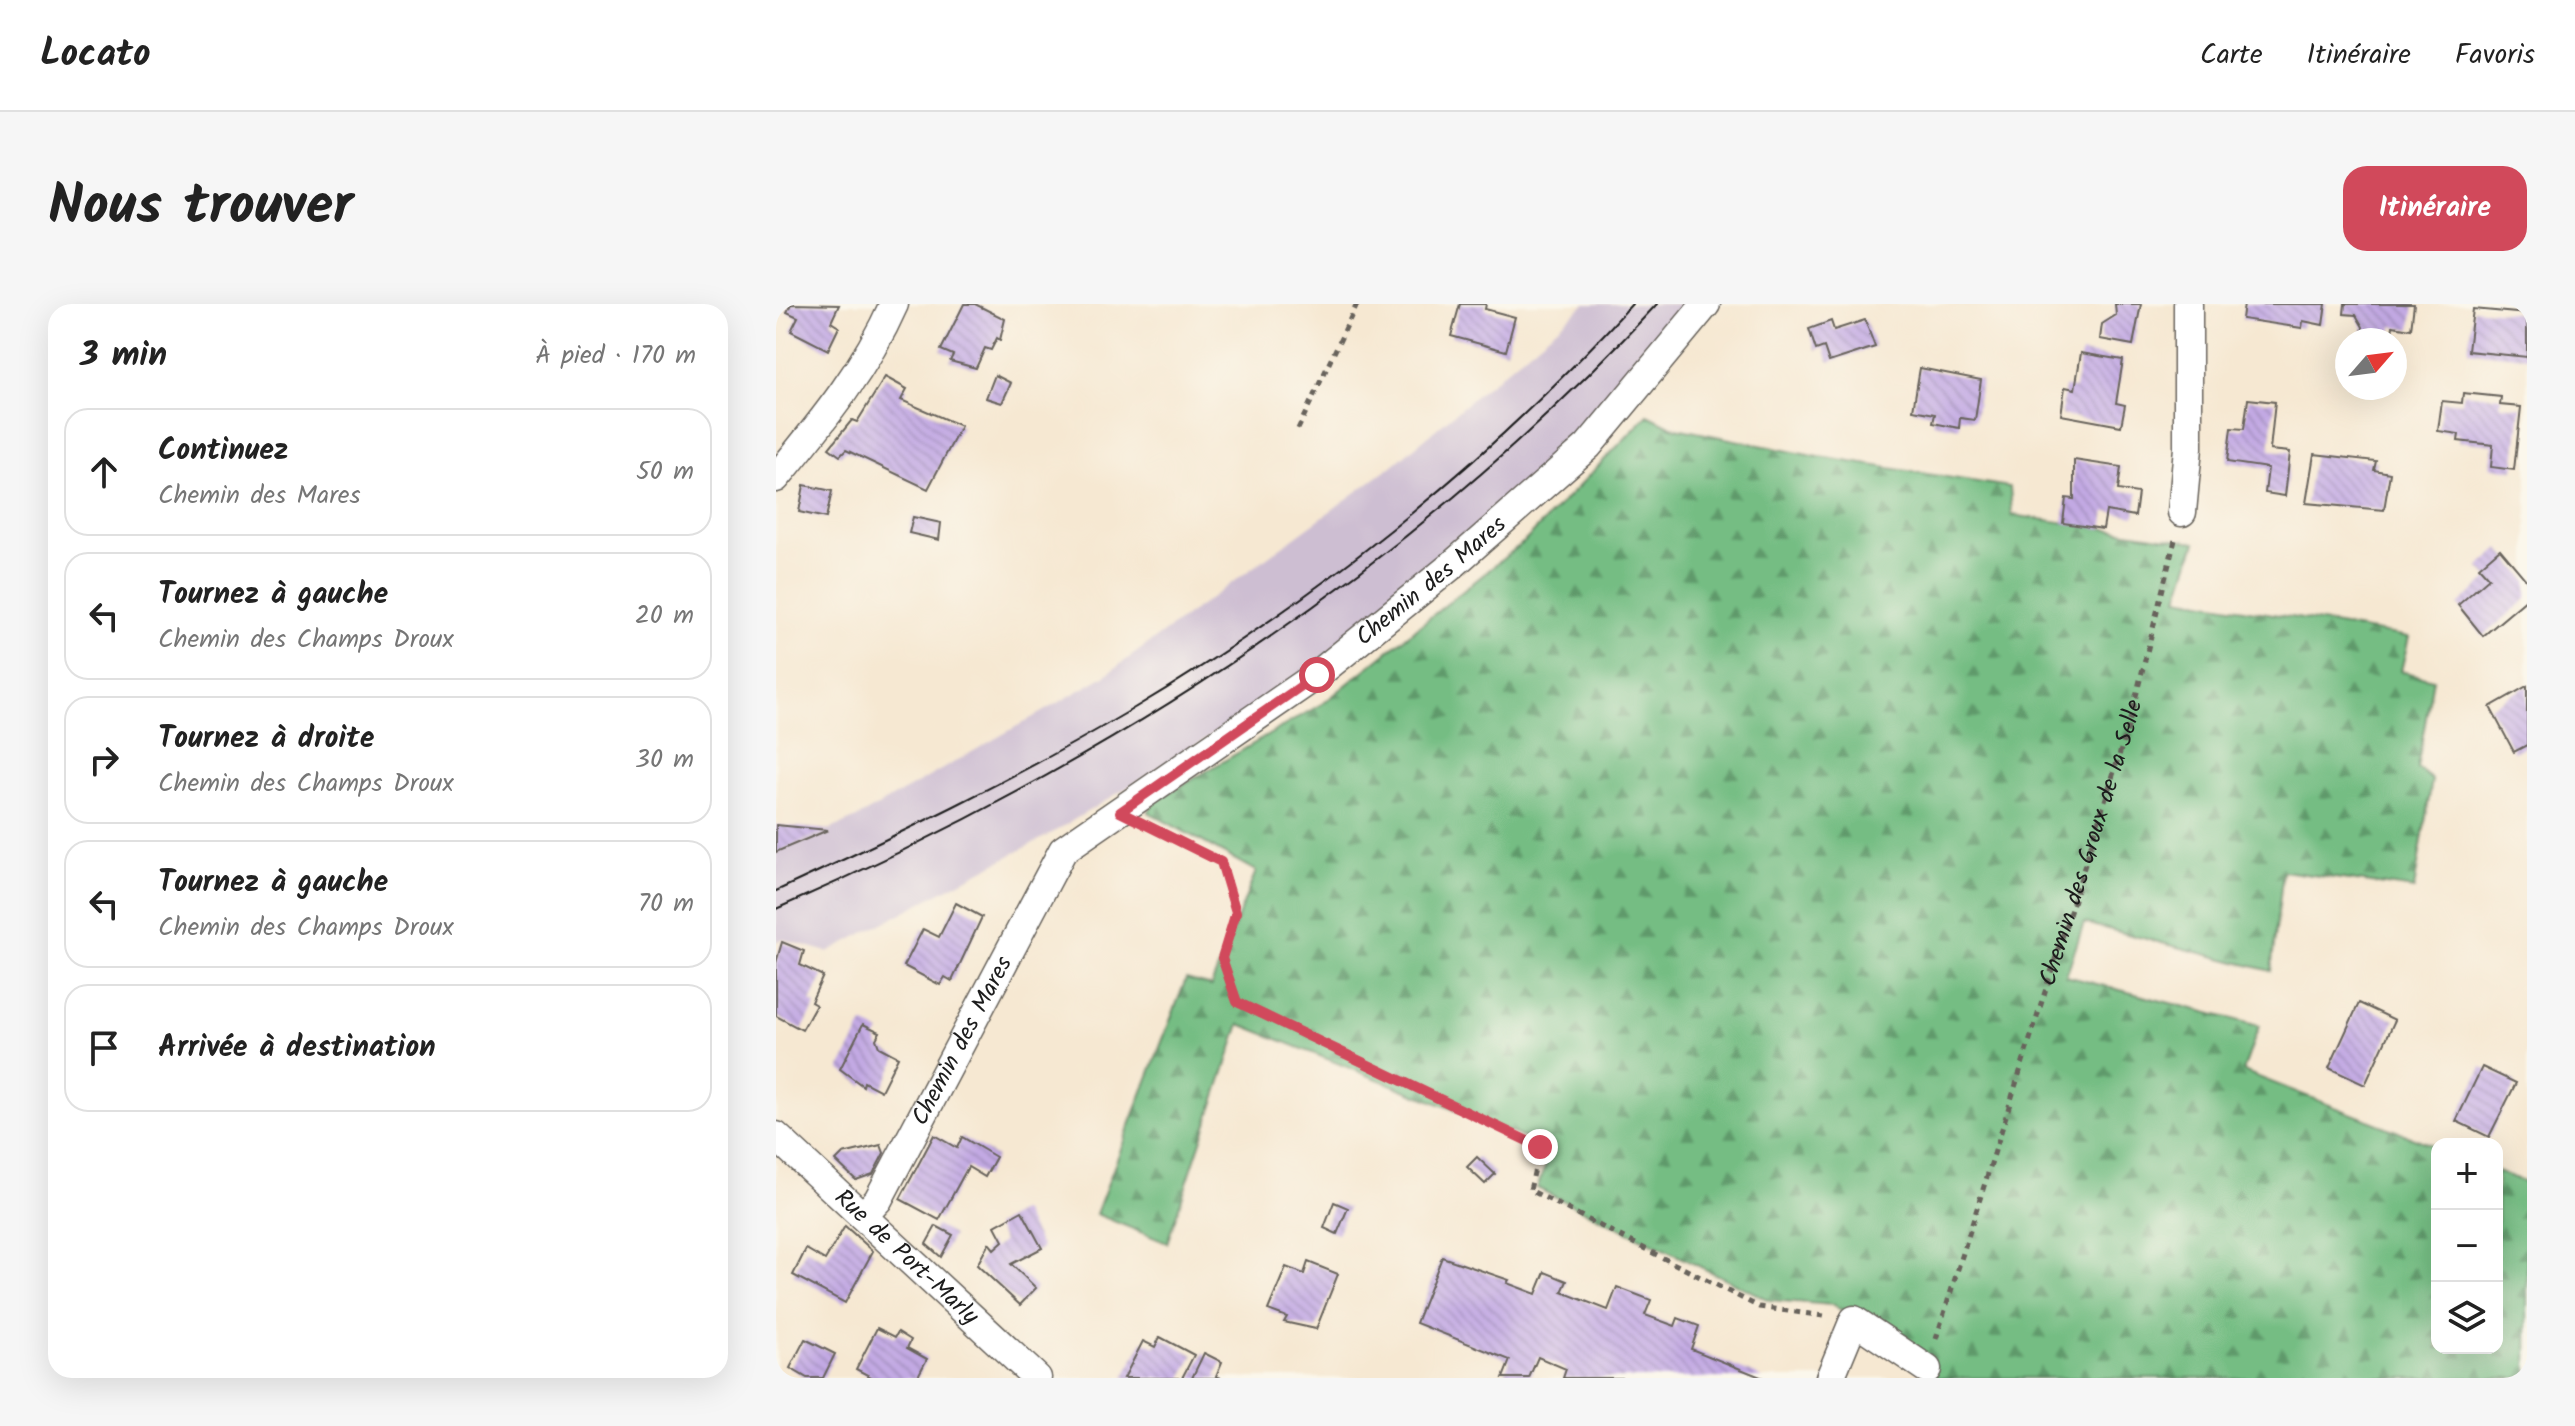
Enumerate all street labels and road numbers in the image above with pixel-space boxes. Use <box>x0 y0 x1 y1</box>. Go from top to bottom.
street label: Chemin des Mares <box>1347 506 1515 656</box>
street label: Chemin des Groux de la Selle <box>2028 695 2154 991</box>
street label: Chemin des Mares <box>901 949 1023 1133</box>
street label: Rue de Port-Marly <box>825 1180 989 1335</box>

